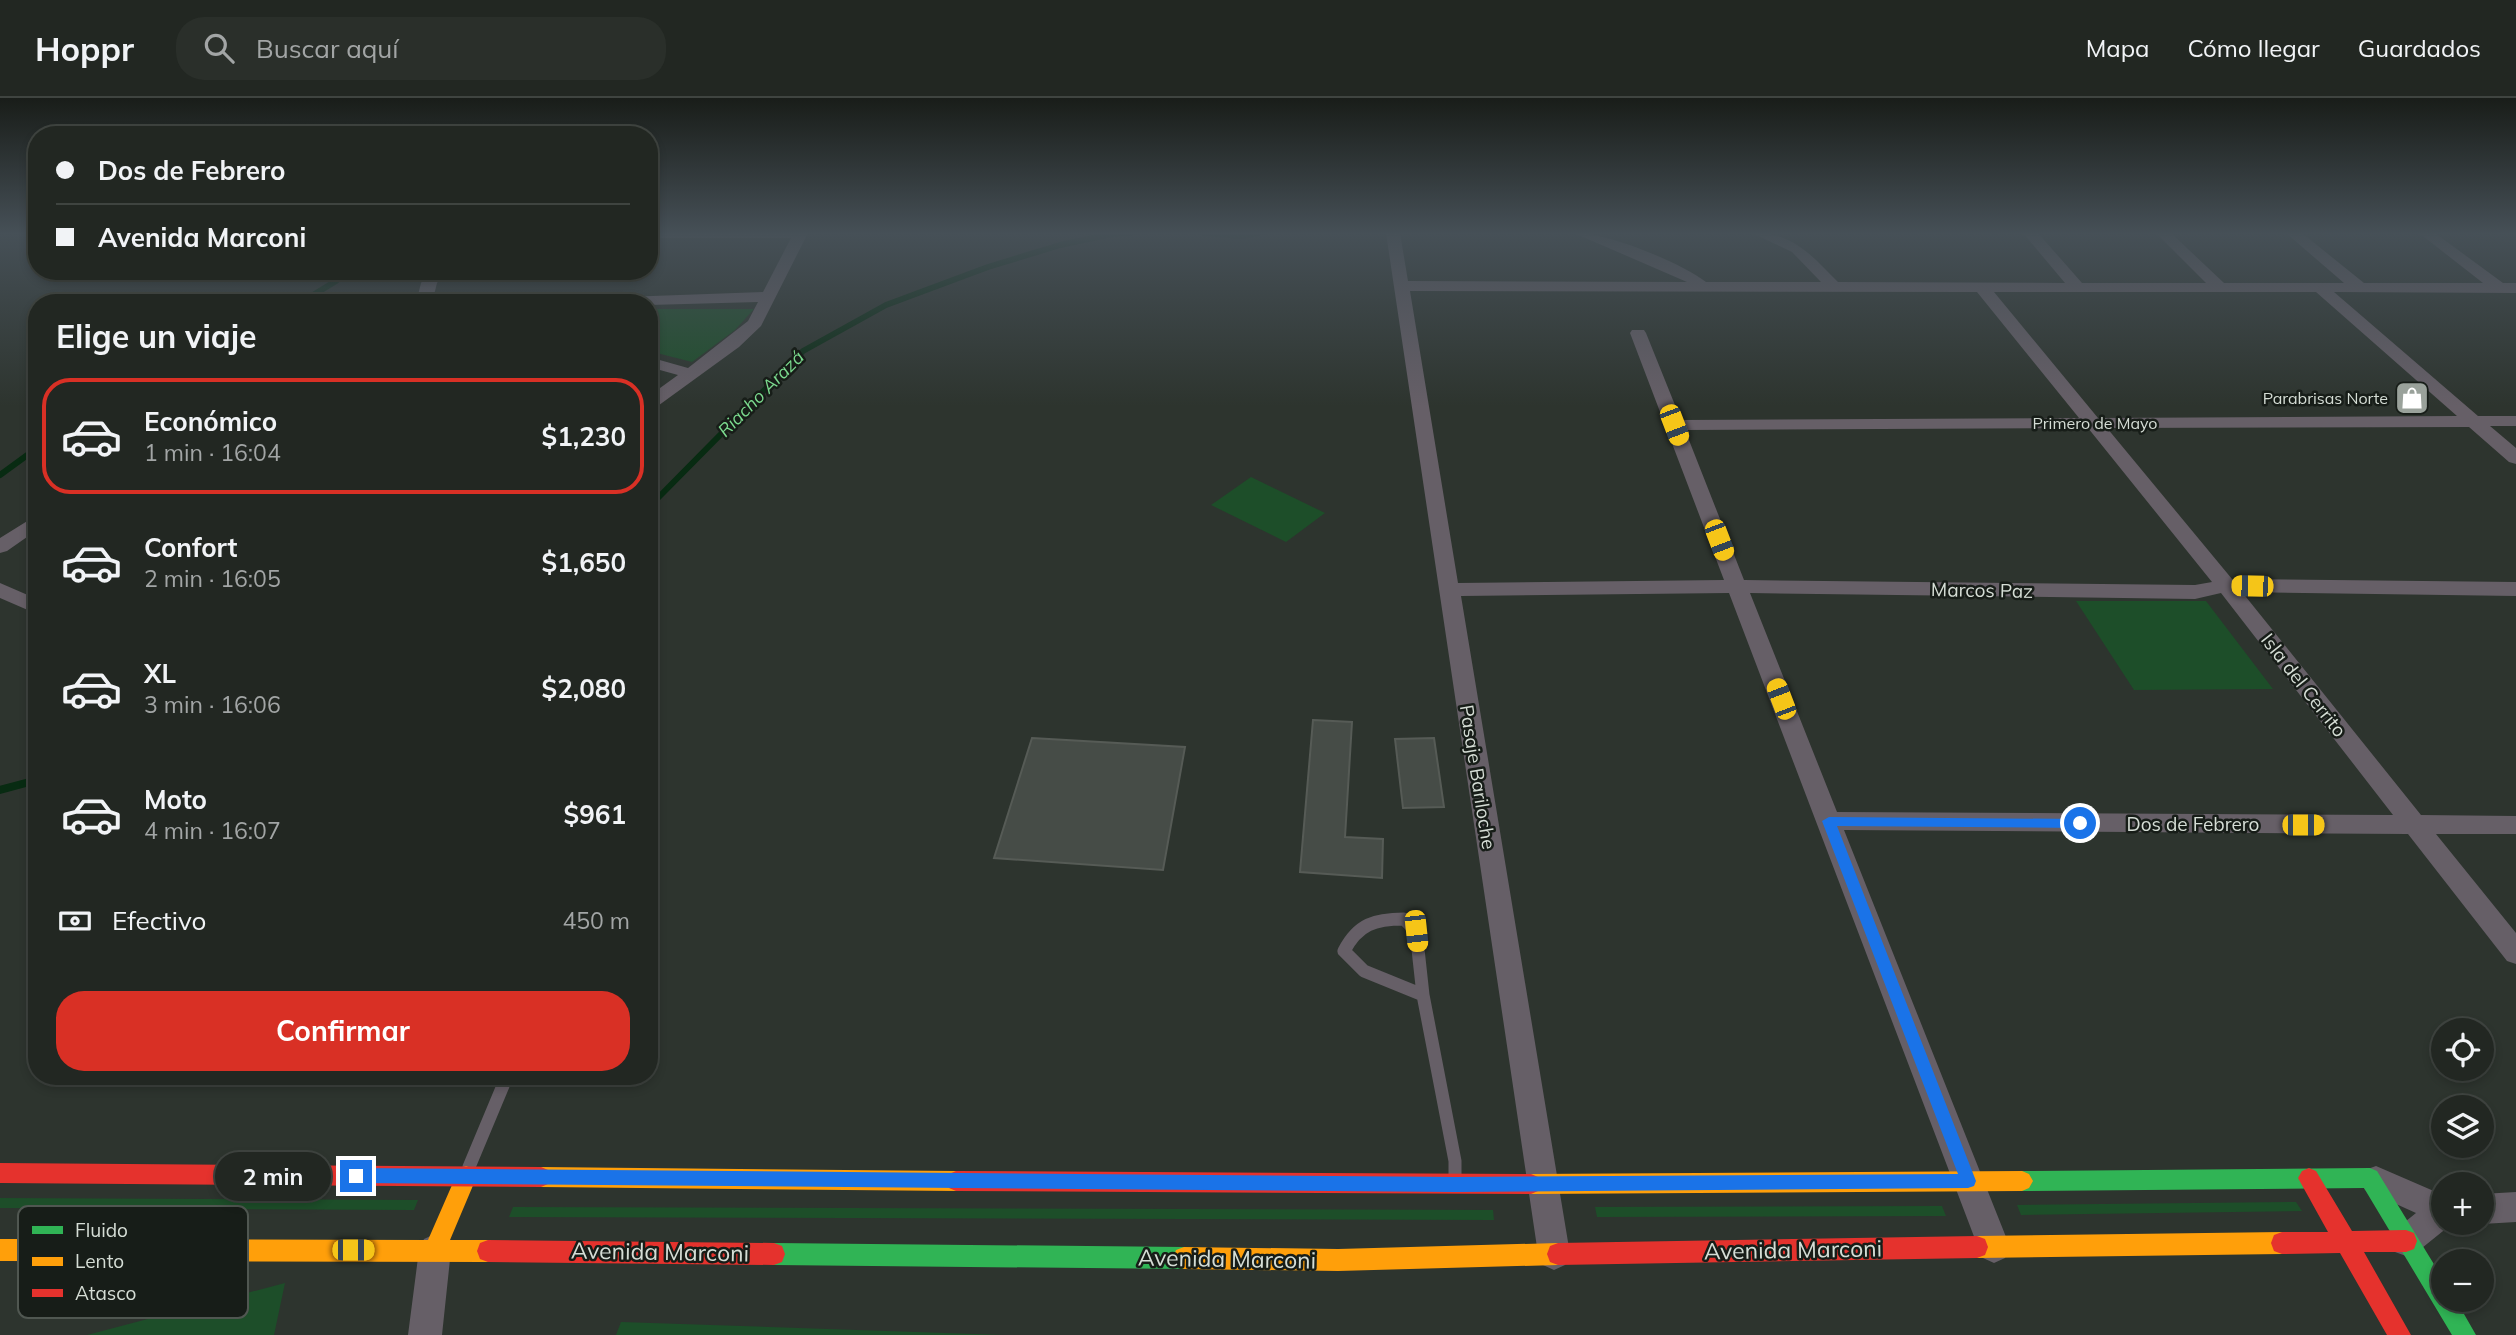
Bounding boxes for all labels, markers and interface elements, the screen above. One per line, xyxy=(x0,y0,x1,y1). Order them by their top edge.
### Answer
search box xyxy=(176,17,666,80)
text: Hoppr xyxy=(35,28,134,69)
icon: search xyxy=(200,29,238,67)
text: Buscar aquí xyxy=(256,32,399,65)
text: Mapa xyxy=(2086,33,2149,63)
text: Cómo llegar xyxy=(2187,33,2320,63)
text: Guardados xyxy=(2358,33,2481,63)
text: Dos de Febrero xyxy=(98,154,285,187)
text: Avenida Marconi xyxy=(98,221,306,254)
text: Elige un viaje xyxy=(56,316,257,356)
water label: Riacho Arazá xyxy=(713,346,809,442)
shop icon: Parabrisas Norte xyxy=(2393,379,2431,417)
place label: Parabrisas Norte xyxy=(2263,388,2388,408)
car xyxy=(1657,402,1692,448)
icon: car xyxy=(60,405,123,468)
text: Económico xyxy=(144,405,277,438)
street label: Primero de Mayo xyxy=(2033,413,2157,433)
text: $1,230 xyxy=(542,420,626,453)
text: 1 min · 16:04 xyxy=(144,438,281,467)
car xyxy=(1702,517,1737,563)
icon: car xyxy=(60,531,123,594)
text: Confort xyxy=(144,531,237,564)
text: $1,650 xyxy=(542,546,626,579)
text: 2 min · 16:05 xyxy=(144,564,281,593)
car xyxy=(2231,575,2274,597)
street label: Marcos Paz xyxy=(1931,577,2033,603)
street label: Isla del Cerrito xyxy=(2256,628,2352,742)
icon: car xyxy=(60,657,123,720)
text: XL xyxy=(144,657,176,690)
text: $2,080 xyxy=(542,672,626,705)
car xyxy=(1764,676,1799,722)
text: 3 min · 16:06 xyxy=(144,690,281,719)
street label: Pasaje Bariloche xyxy=(1455,703,1501,851)
icon: car xyxy=(60,783,123,846)
text: Moto xyxy=(144,783,207,816)
text: $961 xyxy=(564,798,626,831)
route start xyxy=(2064,807,2096,839)
street label: Dos de Febrero xyxy=(2127,812,2259,836)
car xyxy=(2283,815,2325,836)
text: 4 min · 16:07 xyxy=(144,816,281,845)
icon: cash xyxy=(56,902,94,940)
text: Efectivo xyxy=(112,904,206,937)
text: 450 m xyxy=(562,906,630,935)
car xyxy=(1404,909,1429,953)
button: Confirmar xyxy=(56,991,630,1071)
map controls xyxy=(2431,1018,2494,1312)
button: locate xyxy=(2431,1018,2494,1081)
button: layers xyxy=(2431,1095,2494,1158)
callout: 2 min xyxy=(216,1152,332,1200)
route end xyxy=(340,1160,372,1192)
text: 2 min xyxy=(243,1162,303,1191)
button: + xyxy=(2431,1172,2494,1235)
legend xyxy=(18,1206,248,1318)
text: Fluido xyxy=(75,1218,128,1242)
street label: Avenida Marconi xyxy=(1704,1233,1882,1266)
street label: Avenida Marconi xyxy=(571,1235,749,1268)
car xyxy=(333,1240,375,1261)
street label: Avenida Marconi xyxy=(1138,1242,1316,1275)
text: Lento xyxy=(75,1249,124,1273)
button: − xyxy=(2431,1249,2494,1312)
text: Atasco xyxy=(75,1281,136,1305)

